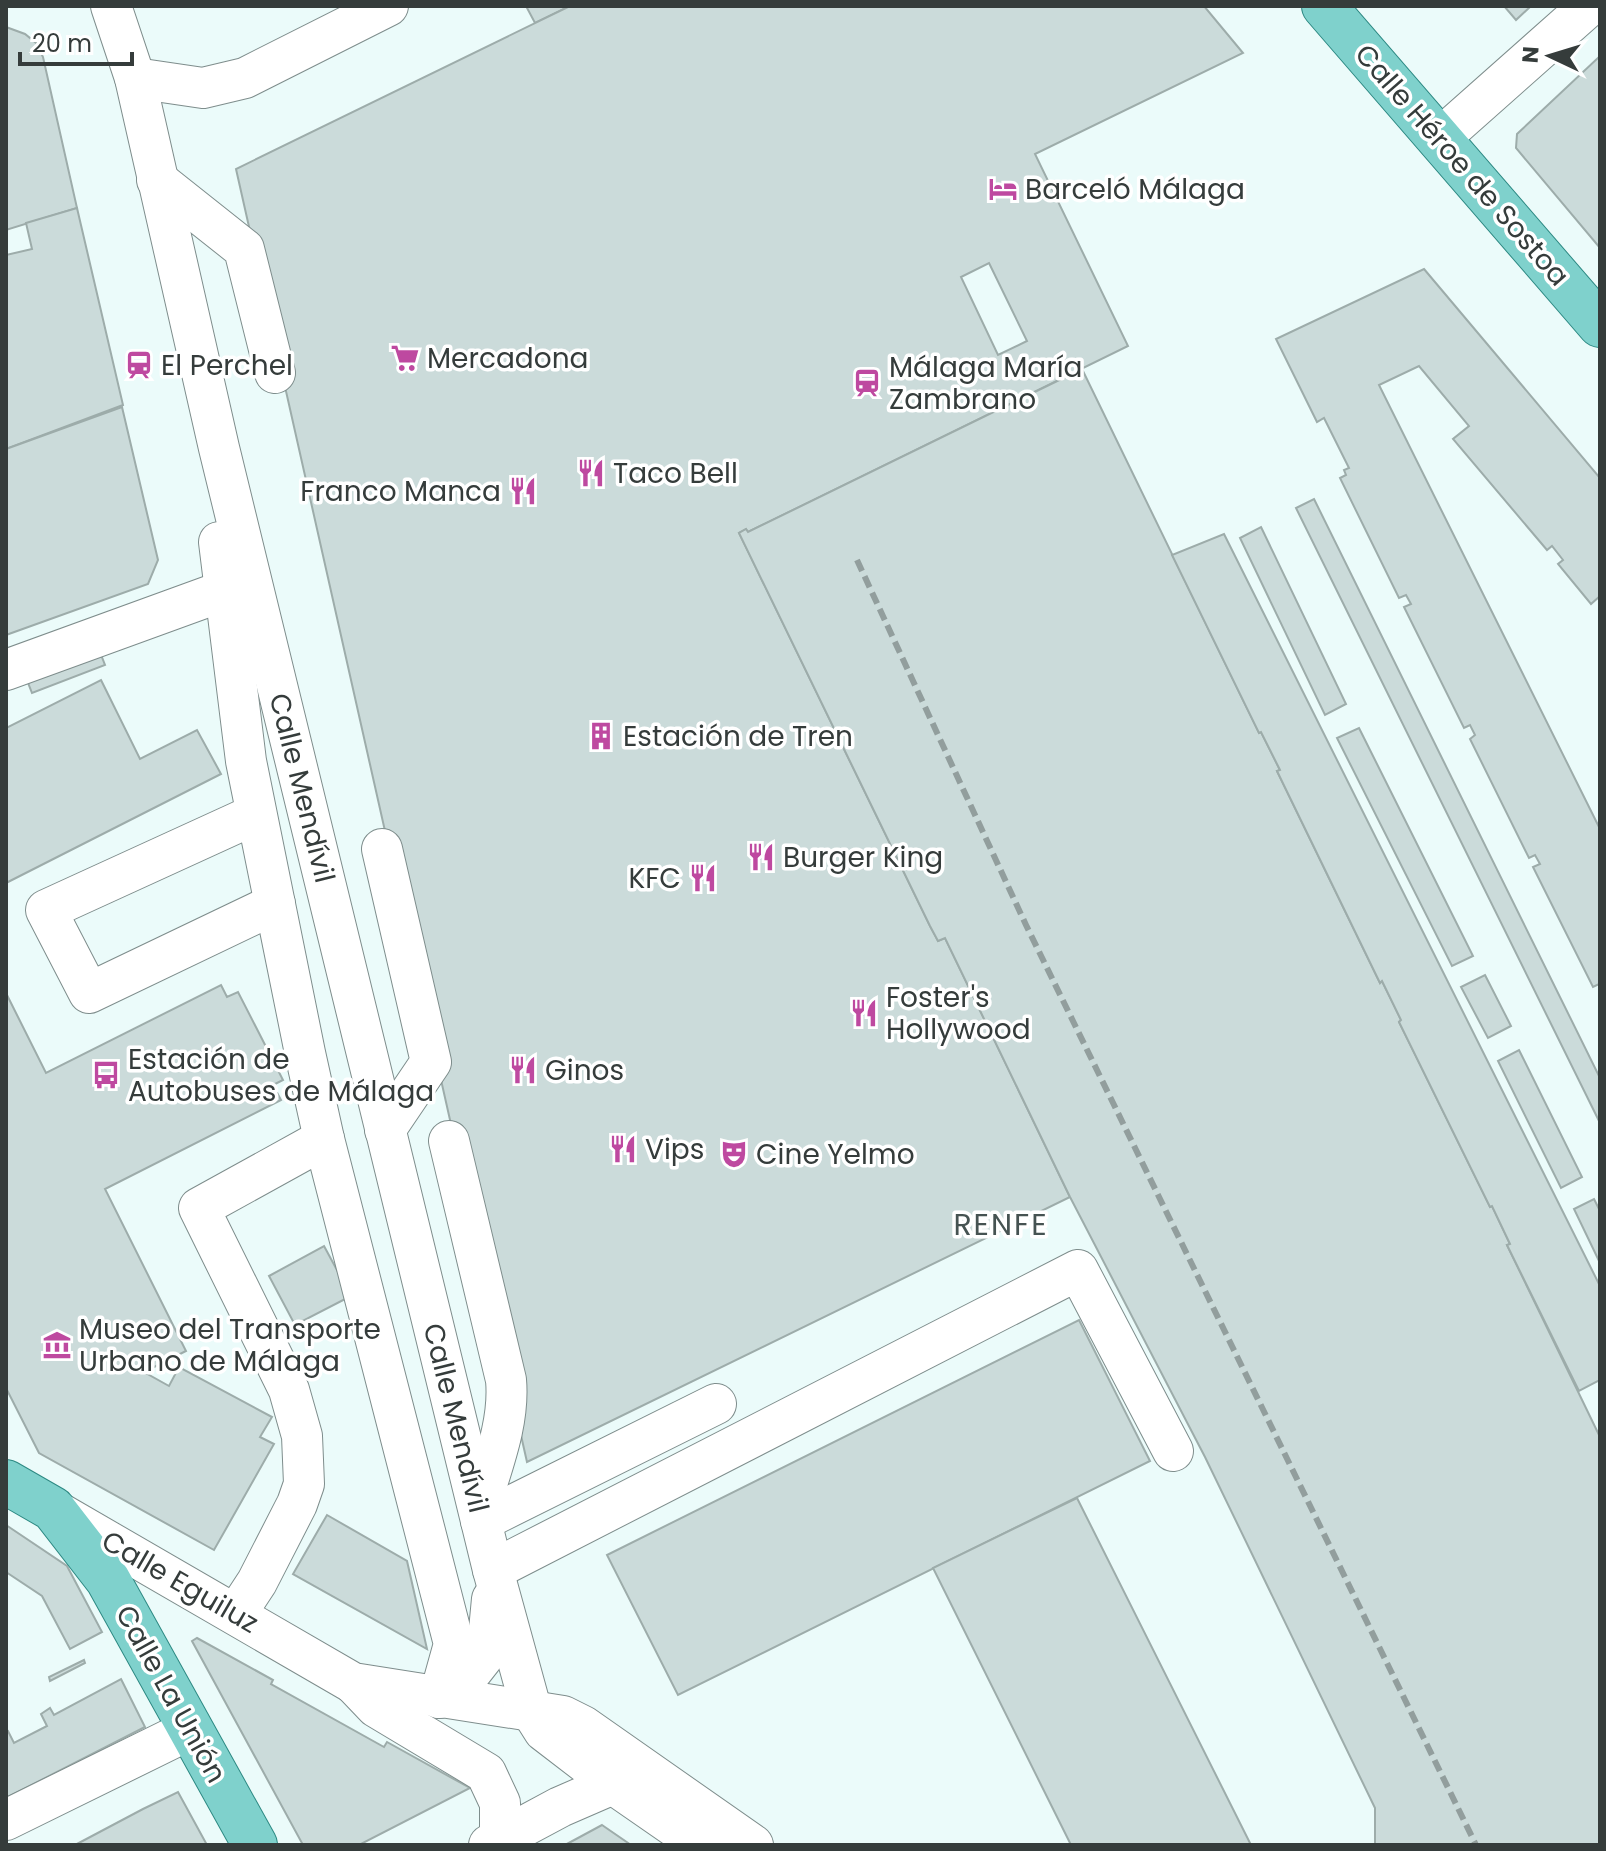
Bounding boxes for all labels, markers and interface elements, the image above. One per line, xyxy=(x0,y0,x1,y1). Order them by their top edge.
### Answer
scale bar xyxy=(20,16,132,66)
north arrow xyxy=(1510,16,1590,96)
text: 20 m xyxy=(32,27,92,60)
street label: Calle Héroe de Sostoa xyxy=(1346,36,1578,294)
text: N xyxy=(1515,45,1547,64)
place label: Barceló Málaga xyxy=(1025,170,1245,209)
hotel icon: Barceló Málaga xyxy=(988,174,1018,204)
place label: Mercadona xyxy=(427,339,589,378)
supermarket icon: Mercadona xyxy=(390,343,420,373)
place label: El Perchel xyxy=(161,346,293,385)
place label: Málaga María Zambrano xyxy=(889,348,1082,419)
station icon: El Perchel xyxy=(124,350,154,380)
station icon: Málaga María Zambrano xyxy=(852,368,882,398)
place label: Taco Bell xyxy=(613,454,738,493)
restaurant icon: Taco Bell xyxy=(576,458,606,488)
place label: Franco Manca xyxy=(300,472,501,511)
restaurant icon: Franco Manca xyxy=(508,476,538,506)
street label: Calle Mendívil xyxy=(260,689,344,887)
place label: Estación de Tren xyxy=(623,717,853,756)
building icon: Estación de Tren xyxy=(586,721,616,751)
place label: Burger King xyxy=(783,838,943,877)
restaurant icon: Burger King xyxy=(746,842,776,872)
place label: KFC xyxy=(628,859,681,898)
restaurant icon: KFC xyxy=(688,863,718,893)
place label: Foster's Hollywood xyxy=(886,978,1031,1049)
restaurant icon: Foster's Hollywood xyxy=(849,998,879,1028)
place label: Estación de Autobuses de Málaga xyxy=(128,1040,434,1111)
place label: Ginos xyxy=(545,1051,624,1090)
restaurant icon: Ginos xyxy=(508,1055,538,1085)
bus stop icon: Estación de Autobuses de Málaga xyxy=(91,1060,121,1090)
place label: Vips xyxy=(645,1130,704,1169)
restaurant icon: Vips xyxy=(608,1134,638,1164)
place label: Cine Yelmo xyxy=(756,1135,915,1174)
theatre icon: Cine Yelmo xyxy=(719,1139,749,1169)
district label: RENFE xyxy=(953,1203,1049,1246)
place label: Museo del Transporte Urbano de Málaga xyxy=(79,1310,381,1381)
street label: Calle Mendívil xyxy=(414,1319,498,1517)
museum icon: Museo del Transporte Urbano de Málaga xyxy=(42,1330,72,1360)
street label: Calle Eguiluz xyxy=(95,1521,265,1643)
street label: Calle La Unión xyxy=(106,1598,236,1790)

